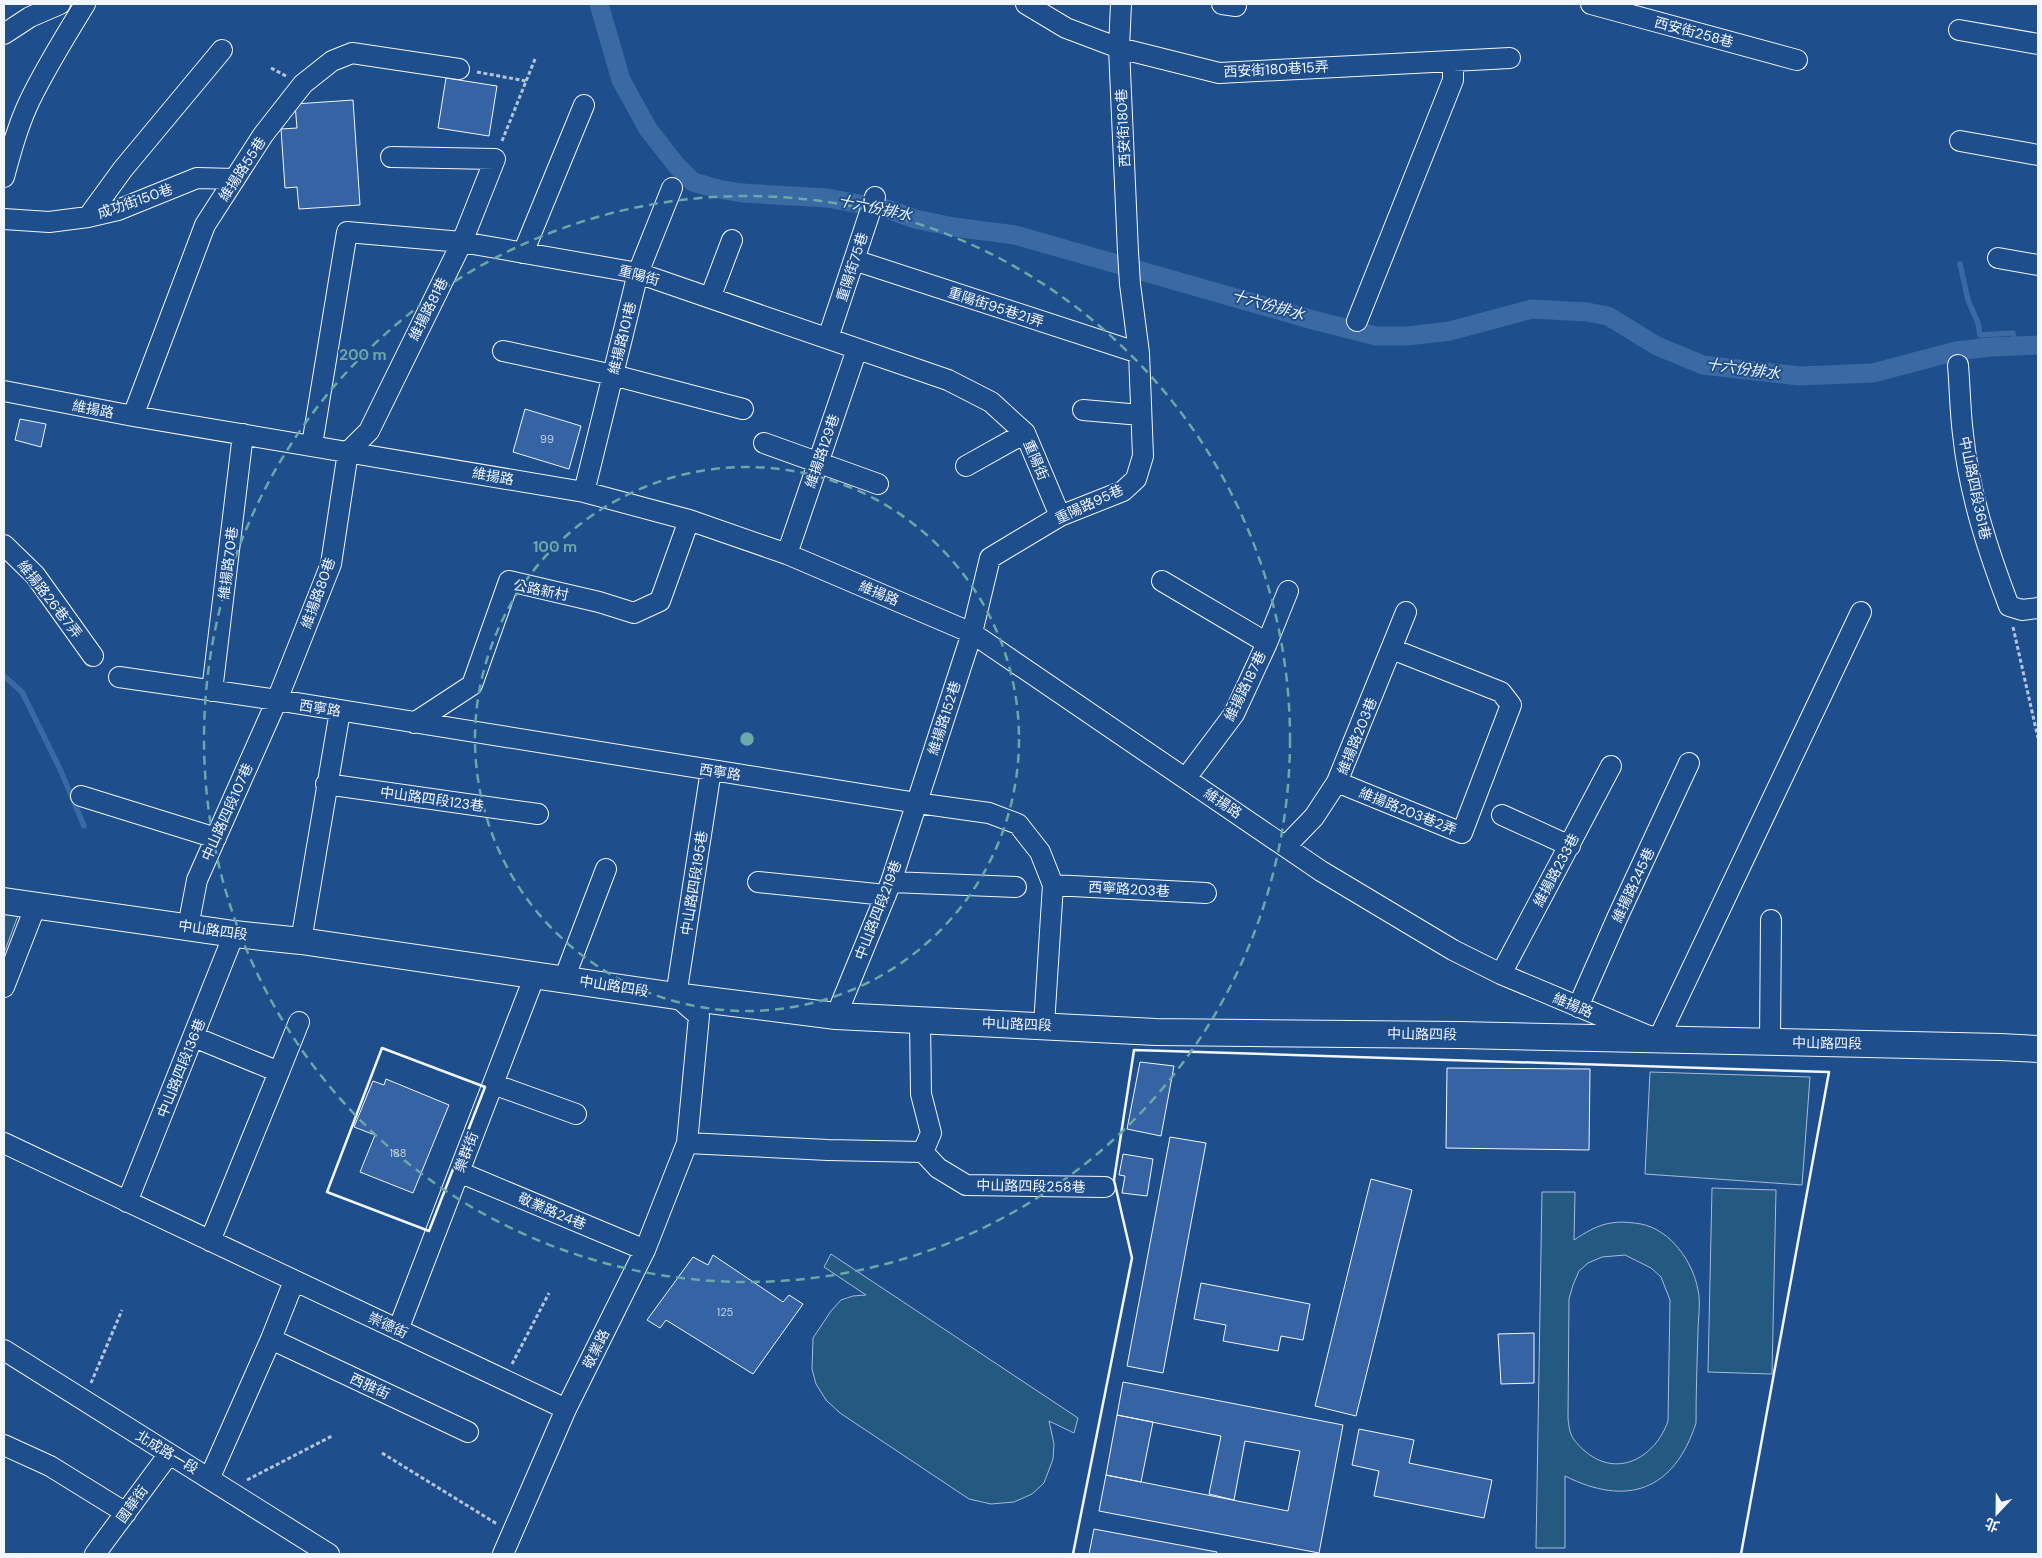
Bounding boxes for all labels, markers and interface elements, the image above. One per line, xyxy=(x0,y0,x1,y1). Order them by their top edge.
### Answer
street label: 西安街258巷 xyxy=(1652,13,1736,51)
street label: 西安街180巷15弄 xyxy=(1223,57,1329,81)
street label: 西安街180巷 xyxy=(1112,88,1134,168)
street label: 維揚路55巷 xyxy=(215,133,269,205)
street label: 成功街150巷 xyxy=(95,180,175,222)
water label: 十六份排水 xyxy=(836,190,915,226)
street label: 重陽街75巷 xyxy=(832,230,872,304)
street label: 重陽街 xyxy=(616,261,662,289)
street label: 維揚路81巷 xyxy=(404,274,452,344)
street label: 重陽街95巷21弄 xyxy=(946,283,1046,331)
water label: 十六份排水 xyxy=(1229,285,1308,325)
street label: 維揚路101巷 xyxy=(604,300,640,376)
text: 200 m xyxy=(339,345,387,365)
water label: 十六份排水 xyxy=(1704,354,1783,384)
street label: 維揚路 xyxy=(71,396,115,422)
street label: 維揚路129巷 xyxy=(801,412,843,490)
house number: 99 xyxy=(540,432,554,446)
street label: 中山路四段361巷 xyxy=(1955,435,1995,541)
street label: 重陽街 xyxy=(1020,437,1052,483)
street label: 維揚路 xyxy=(471,463,515,489)
street label: 重陽路95巷 xyxy=(1052,480,1126,528)
street label: 維揚路70巷 xyxy=(215,526,241,600)
text: 100 m xyxy=(533,537,577,557)
street label: 維揚路80巷 xyxy=(297,555,339,631)
street label: 維揚路26巷7弄 xyxy=(14,556,86,642)
street label: 公路新村 xyxy=(512,576,570,604)
street label: 維揚路 xyxy=(856,577,902,609)
street label: 維揚路187巷 xyxy=(1220,648,1270,724)
street label: 維揚路152巷 xyxy=(924,679,964,757)
street label: 維揚路203巷 xyxy=(1333,695,1381,777)
street label: 西寧路 xyxy=(298,696,342,720)
centre of rings xyxy=(738,730,756,748)
street label: 中山路四段107巷 xyxy=(197,760,257,864)
street label: 西寧路 xyxy=(698,760,742,784)
street label: 中山路四段123巷 xyxy=(379,783,485,815)
street label: 維揚路203巷2弄 xyxy=(1356,783,1460,839)
street label: 維揚路 xyxy=(1201,784,1245,822)
street label: 中山路四段195巷 xyxy=(677,829,711,937)
street label: 維揚路233巷 xyxy=(1529,830,1583,910)
street label: 維揚路245巷 xyxy=(1608,845,1658,925)
street label: 中山路四段219巷 xyxy=(851,858,905,962)
street label: 西寧路203巷 xyxy=(1088,878,1170,900)
street label: 中山路四段 xyxy=(177,916,249,944)
street label: 中山路四段 xyxy=(578,972,650,1000)
street label: 維揚路 xyxy=(1550,989,1596,1021)
street label: 中山路四段 xyxy=(982,1014,1052,1034)
street label: 中山路四段136巷 xyxy=(153,1016,209,1120)
street label: 中山路四段 xyxy=(1387,1024,1457,1044)
street label: 中山路四段 xyxy=(1792,1033,1862,1053)
street label: 樂群街 xyxy=(450,1129,482,1175)
house number: 188 xyxy=(390,1146,406,1160)
street label: 中山路四段258巷 xyxy=(976,1176,1086,1196)
street label: 敬業路24巷 xyxy=(515,1189,589,1233)
house number: 125 xyxy=(717,1305,734,1319)
street label: 崇德街 xyxy=(365,1308,411,1342)
street label: 敬業路 xyxy=(579,1326,613,1372)
street label: 西雅街 xyxy=(347,1369,393,1403)
street label: 北成路一段 xyxy=(132,1426,202,1478)
street label: 國華街 xyxy=(112,1482,152,1526)
north arrow xyxy=(1972,1488,2022,1538)
text: 北 xyxy=(1982,1514,2002,1536)

